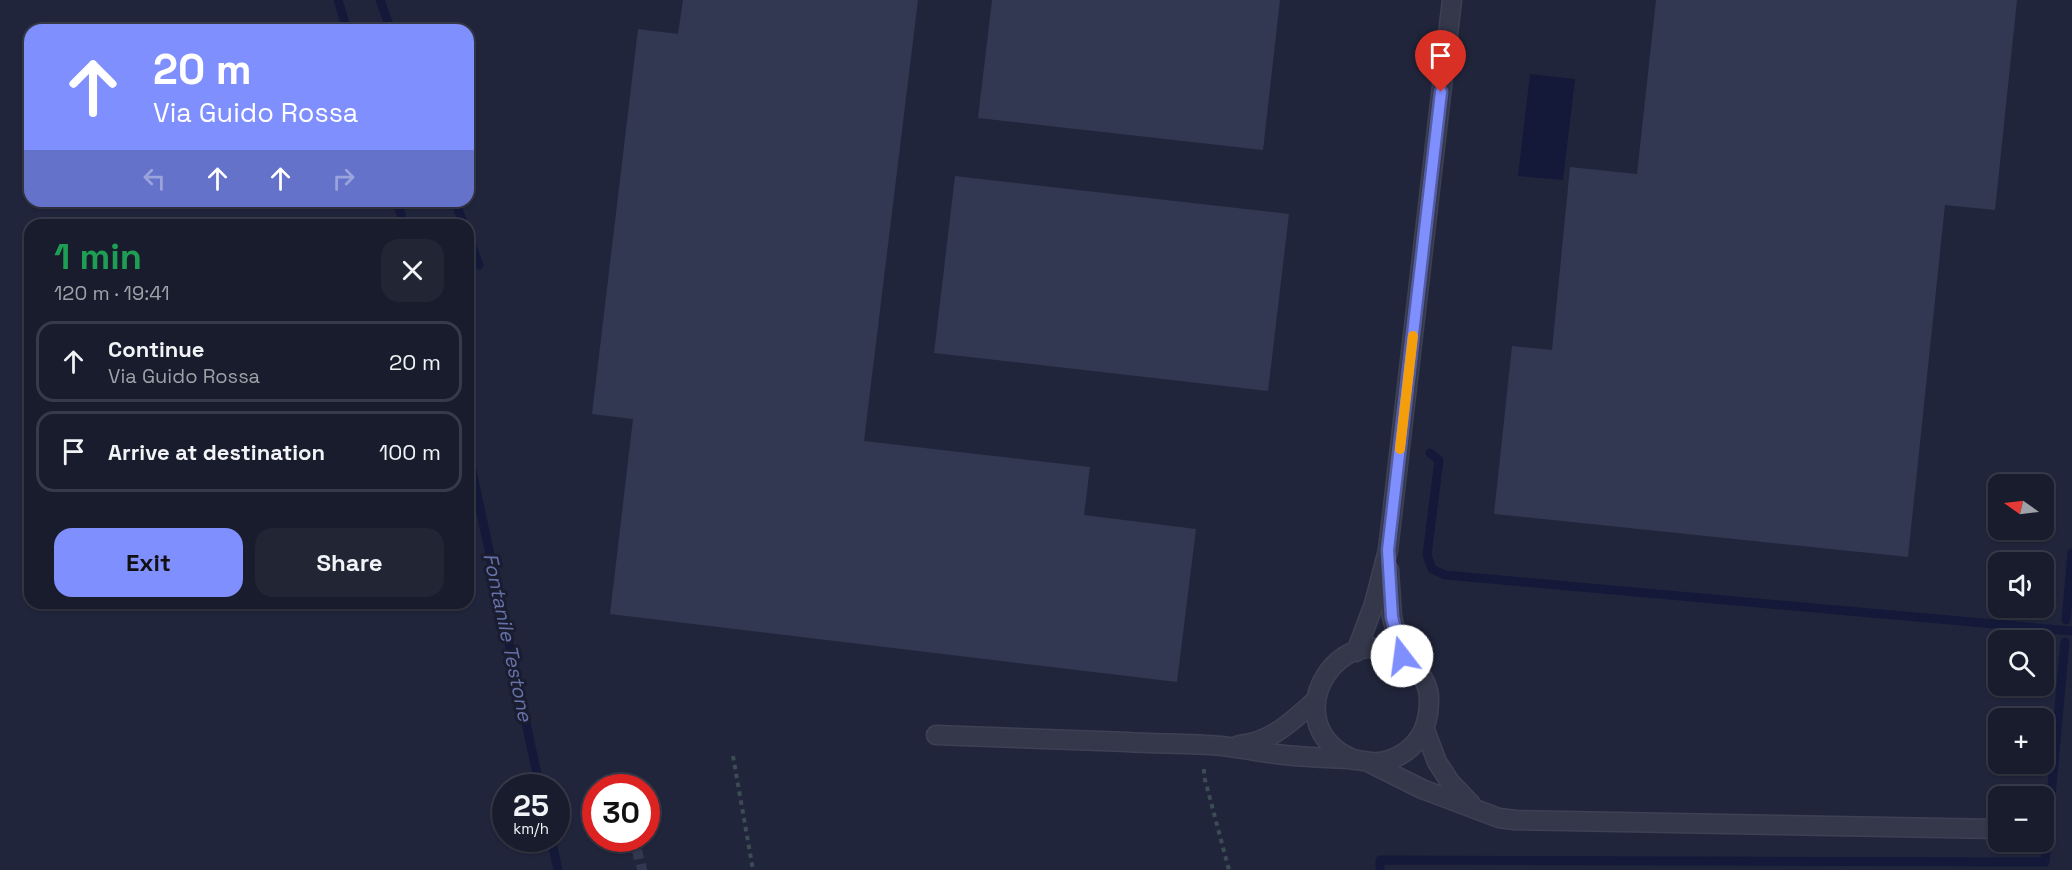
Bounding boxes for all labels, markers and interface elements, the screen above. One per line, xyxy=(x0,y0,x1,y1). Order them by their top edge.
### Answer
pin xyxy=(1415,30,1466,92)
icon: arrive xyxy=(1424,39,1457,72)
text: 20 m xyxy=(153,43,252,96)
icon: ahead xyxy=(54,48,132,126)
text: Via Guido Rossa xyxy=(153,95,358,130)
icon: left xyxy=(138,162,171,195)
icon: ahead xyxy=(201,162,234,195)
icon: ahead xyxy=(264,162,297,195)
icon: right xyxy=(327,162,360,195)
text: 1 min xyxy=(54,234,142,280)
button: close xyxy=(381,239,444,302)
text: 120 m · 19:41 xyxy=(54,280,170,306)
text: Continue xyxy=(108,335,204,363)
icon: ahead xyxy=(57,345,90,378)
text: 20 m xyxy=(389,348,441,376)
text: Via Guido Rossa xyxy=(108,363,260,389)
icon: arrive xyxy=(57,435,90,468)
text: Arrive at destination xyxy=(108,438,325,466)
text: 100 m xyxy=(379,438,441,466)
north arrow xyxy=(1988,474,2054,540)
map controls xyxy=(1988,474,2054,852)
button: Exit xyxy=(54,528,243,597)
button: Share xyxy=(255,528,444,597)
water label: Fontanile Testone xyxy=(477,550,539,725)
button: sound xyxy=(1988,552,2054,618)
position arrow xyxy=(1370,624,1434,688)
button: search xyxy=(1988,630,2054,696)
button: + xyxy=(1988,708,2054,774)
speed limit sign: 30 xyxy=(582,774,660,852)
text: 25 xyxy=(513,786,549,825)
button: − xyxy=(1988,786,2054,852)
text: km/h xyxy=(513,819,549,838)

